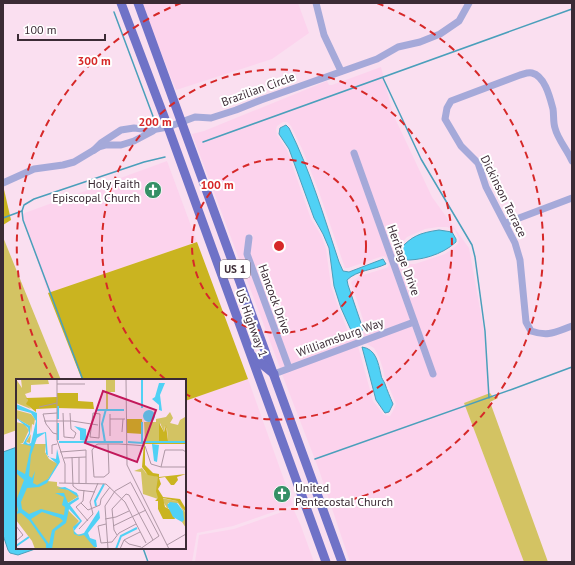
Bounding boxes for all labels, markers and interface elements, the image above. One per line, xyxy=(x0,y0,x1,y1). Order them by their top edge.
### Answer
scale bar xyxy=(18,16,105,42)
text: 100 m xyxy=(24,22,57,37)
text: 300 m xyxy=(77,53,111,68)
street label: Brazilian Circle xyxy=(219,69,297,109)
text: 200 m xyxy=(138,114,172,129)
street label: Dickinson Terrace xyxy=(478,153,530,239)
place label: Holy Faith Episcopal Church xyxy=(52,176,140,205)
text: 100 m xyxy=(200,177,234,192)
church icon: Holy Faith Episcopal Church xyxy=(143,180,163,200)
street label: Heritage Drive xyxy=(384,223,424,297)
centre of rings xyxy=(272,239,286,253)
road number: US 1 xyxy=(220,260,250,278)
street label: Hancock Drive xyxy=(255,262,295,336)
street label: US Highway 1 xyxy=(233,287,271,359)
street label: Williamsburg Way xyxy=(294,314,386,360)
inset map xyxy=(16,379,186,549)
place label: United Pentecostal Church xyxy=(295,480,393,509)
church icon: United Pentecostal Church xyxy=(272,484,292,504)

